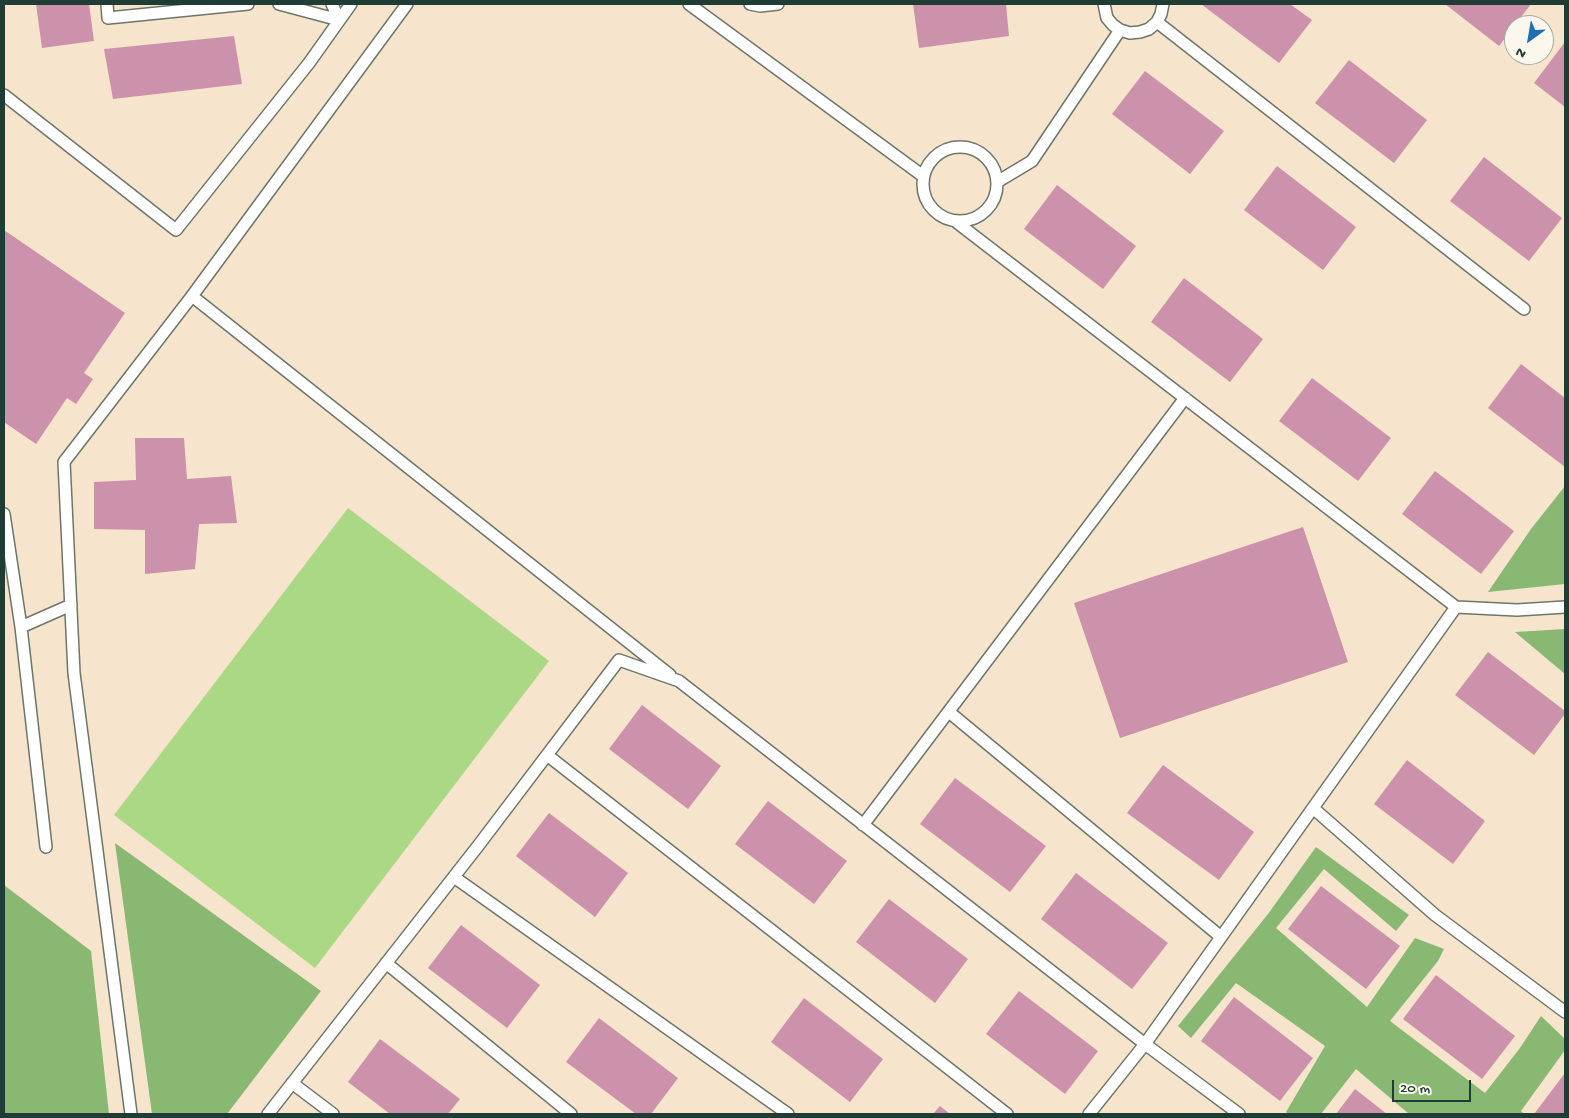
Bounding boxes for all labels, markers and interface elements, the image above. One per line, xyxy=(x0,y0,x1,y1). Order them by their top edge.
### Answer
north arrow xyxy=(1504,15,1554,65)
text: N xyxy=(1513,43,1530,62)
scale bar xyxy=(1394,1070,1473,1102)
text: 20 m xyxy=(1400,1080,1430,1098)

